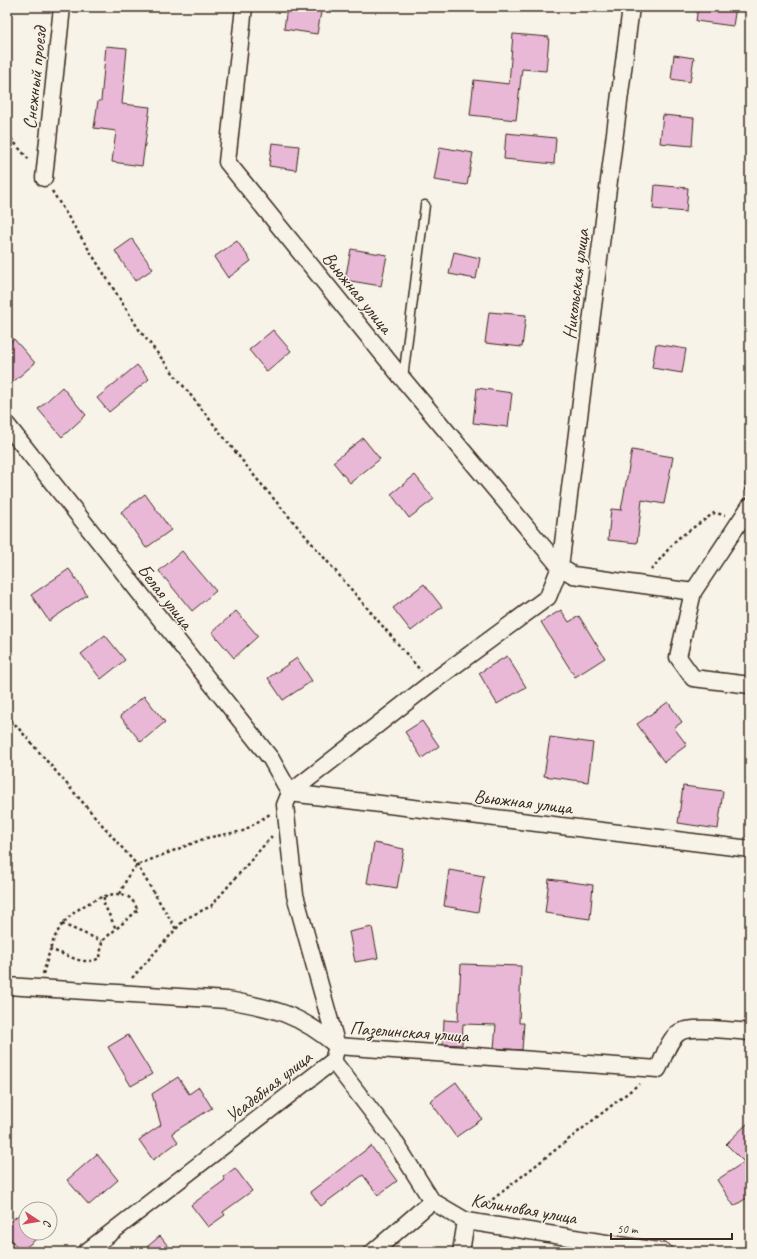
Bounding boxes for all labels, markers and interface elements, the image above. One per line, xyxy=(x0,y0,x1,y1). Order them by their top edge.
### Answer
street label: Снежный проезд xyxy=(18,23,53,130)
street label: Никольская улица xyxy=(557,226,595,341)
street label: Вьюжная улица xyxy=(317,247,399,340)
street label: Белая улица xyxy=(132,559,200,636)
street label: Вьюжная улица xyxy=(472,784,576,820)
street label: Пазелинская улица xyxy=(349,1016,471,1048)
street label: Усадебная улица xyxy=(221,1045,318,1128)
street label: Калиновая улица xyxy=(469,1188,580,1230)
north arrow xyxy=(18,1201,58,1241)
scale bar xyxy=(611,1215,732,1241)
text: С xyxy=(40,1219,55,1229)
text: 50 m xyxy=(617,1221,639,1237)

